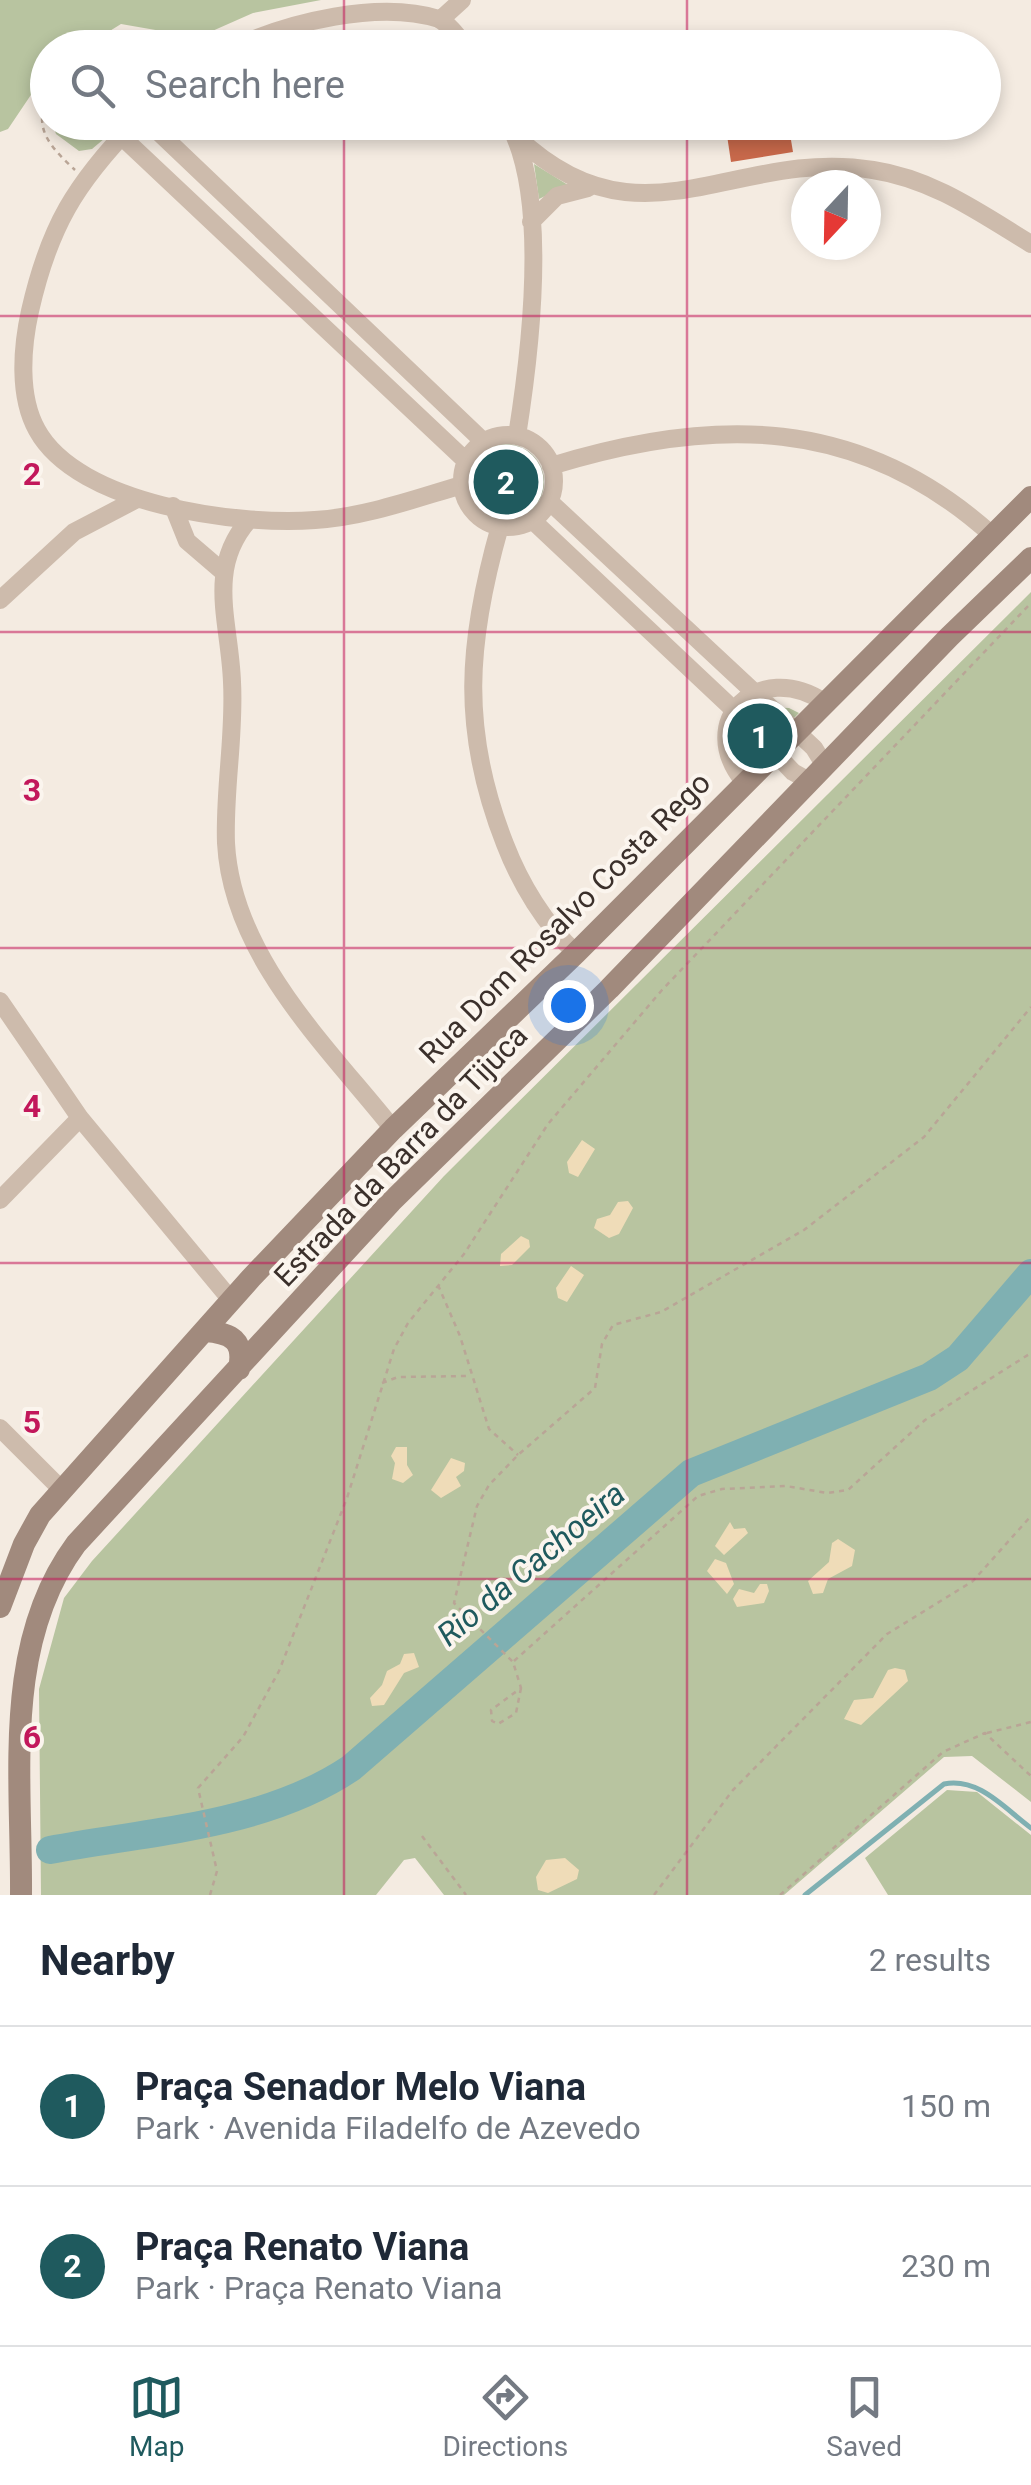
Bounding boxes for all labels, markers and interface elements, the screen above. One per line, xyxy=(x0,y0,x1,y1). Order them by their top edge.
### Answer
search box xyxy=(30,30,1001,140)
icon: search xyxy=(65,58,120,113)
text: Search here xyxy=(145,63,345,107)
north arrow xyxy=(791,170,881,260)
pin: 2 xyxy=(474,444,538,520)
text: 2 xyxy=(23,455,41,493)
pin: 1 xyxy=(728,698,792,774)
street label: Rua Dom Rosalvo Costa Rego xyxy=(412,765,717,1070)
text: 3 xyxy=(23,771,41,809)
your location xyxy=(543,980,594,1031)
street label: Estrada da Barra da Tijuca xyxy=(267,1018,535,1293)
text: 4 xyxy=(23,1087,41,1125)
text: 5 xyxy=(23,1403,41,1441)
water label: Rio da Cachoeira xyxy=(429,1474,633,1654)
text: 6 xyxy=(23,1718,41,1756)
text: Nearby xyxy=(40,1936,175,1985)
text: 2 results xyxy=(869,1941,991,1979)
text: Praça Senador Melo Viana xyxy=(135,2065,586,2109)
text: 1 xyxy=(63,2087,82,2125)
text: 150 m xyxy=(901,2087,991,2125)
text: Park · Avenida Filadelfo de Azevedo xyxy=(135,2109,641,2147)
text: Praça Renato Viana xyxy=(135,2225,469,2269)
text: 2 xyxy=(63,2247,82,2285)
text: 230 m xyxy=(901,2247,991,2285)
text: Park · Praça Renato Viana xyxy=(135,2269,502,2307)
tab: Map xyxy=(129,2370,184,2463)
tab: Directions xyxy=(442,2370,568,2463)
tab: Saved xyxy=(826,2370,902,2463)

